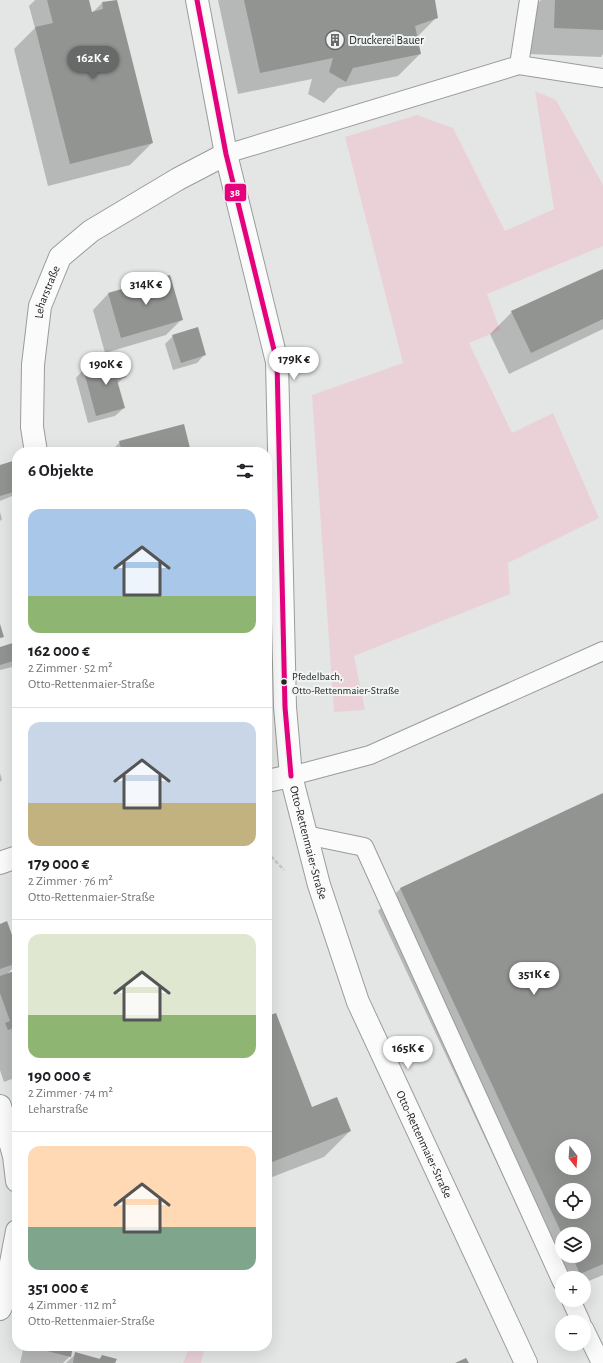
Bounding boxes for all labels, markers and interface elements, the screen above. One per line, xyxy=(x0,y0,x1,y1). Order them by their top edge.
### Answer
building icon: Druckerei Bauer xyxy=(324,29,346,51)
place label: Druckerei Bauer xyxy=(349,34,424,46)
pin: 162K € xyxy=(60,46,126,80)
text: 162K € xyxy=(77,52,109,65)
line badge: 38 xyxy=(224,183,247,202)
text: 38 xyxy=(230,187,240,198)
street label: Leharstraße xyxy=(33,264,62,319)
pin: 314K € xyxy=(113,272,179,306)
text: 314K € xyxy=(130,278,162,291)
pin: 179K € xyxy=(261,347,327,381)
pin: 190K € xyxy=(73,352,139,386)
text: 179K € xyxy=(278,353,310,366)
text: 190K € xyxy=(89,358,123,371)
icon: filters xyxy=(234,460,256,482)
text: 6 Objekte xyxy=(28,462,93,479)
icon: home xyxy=(106,535,178,607)
text: 162 000 € xyxy=(28,642,90,659)
text: 2 Zimmer · 52 m² xyxy=(28,662,113,675)
place label: Pfedelbach, Otto-Rettenmaier-Straße xyxy=(292,671,399,696)
marker: Pfedelbach, Otto-Rettenmaier-Straße xyxy=(279,677,289,687)
text: Otto-Rettenmaier-Straße xyxy=(28,678,155,691)
icon: home xyxy=(106,748,178,820)
street label: Otto-Rettenmaier-Straße xyxy=(288,784,329,901)
text: 179 000 € xyxy=(28,855,89,872)
text: 2 Zimmer · 76 m² xyxy=(28,875,113,888)
text: Otto-Rettenmaier-Straße xyxy=(28,891,155,904)
icon: home xyxy=(106,960,178,1032)
pin: 351K € xyxy=(501,962,567,996)
text: 351K € xyxy=(518,968,550,981)
pin: 165K € xyxy=(375,1036,441,1070)
text: 165K € xyxy=(392,1042,424,1055)
text: 190 000 € xyxy=(28,1067,91,1084)
text: 2 Zimmer · 74 m² xyxy=(28,1087,113,1100)
street label: Otto-Rettenmaier-Straße xyxy=(394,1089,454,1200)
text: Leharstraße xyxy=(28,1103,88,1116)
north arrow xyxy=(555,1139,591,1175)
map controls xyxy=(555,1139,591,1351)
icon: home xyxy=(106,1172,178,1244)
button: locate xyxy=(555,1183,591,1219)
button: layers xyxy=(555,1227,591,1263)
button: + xyxy=(555,1271,591,1307)
text: 351 000 € xyxy=(28,1279,88,1296)
text: 4 Zimmer · 112 m² xyxy=(28,1299,116,1312)
text: Otto-Rettenmaier-Straße xyxy=(28,1315,155,1328)
button: − xyxy=(555,1315,591,1351)

